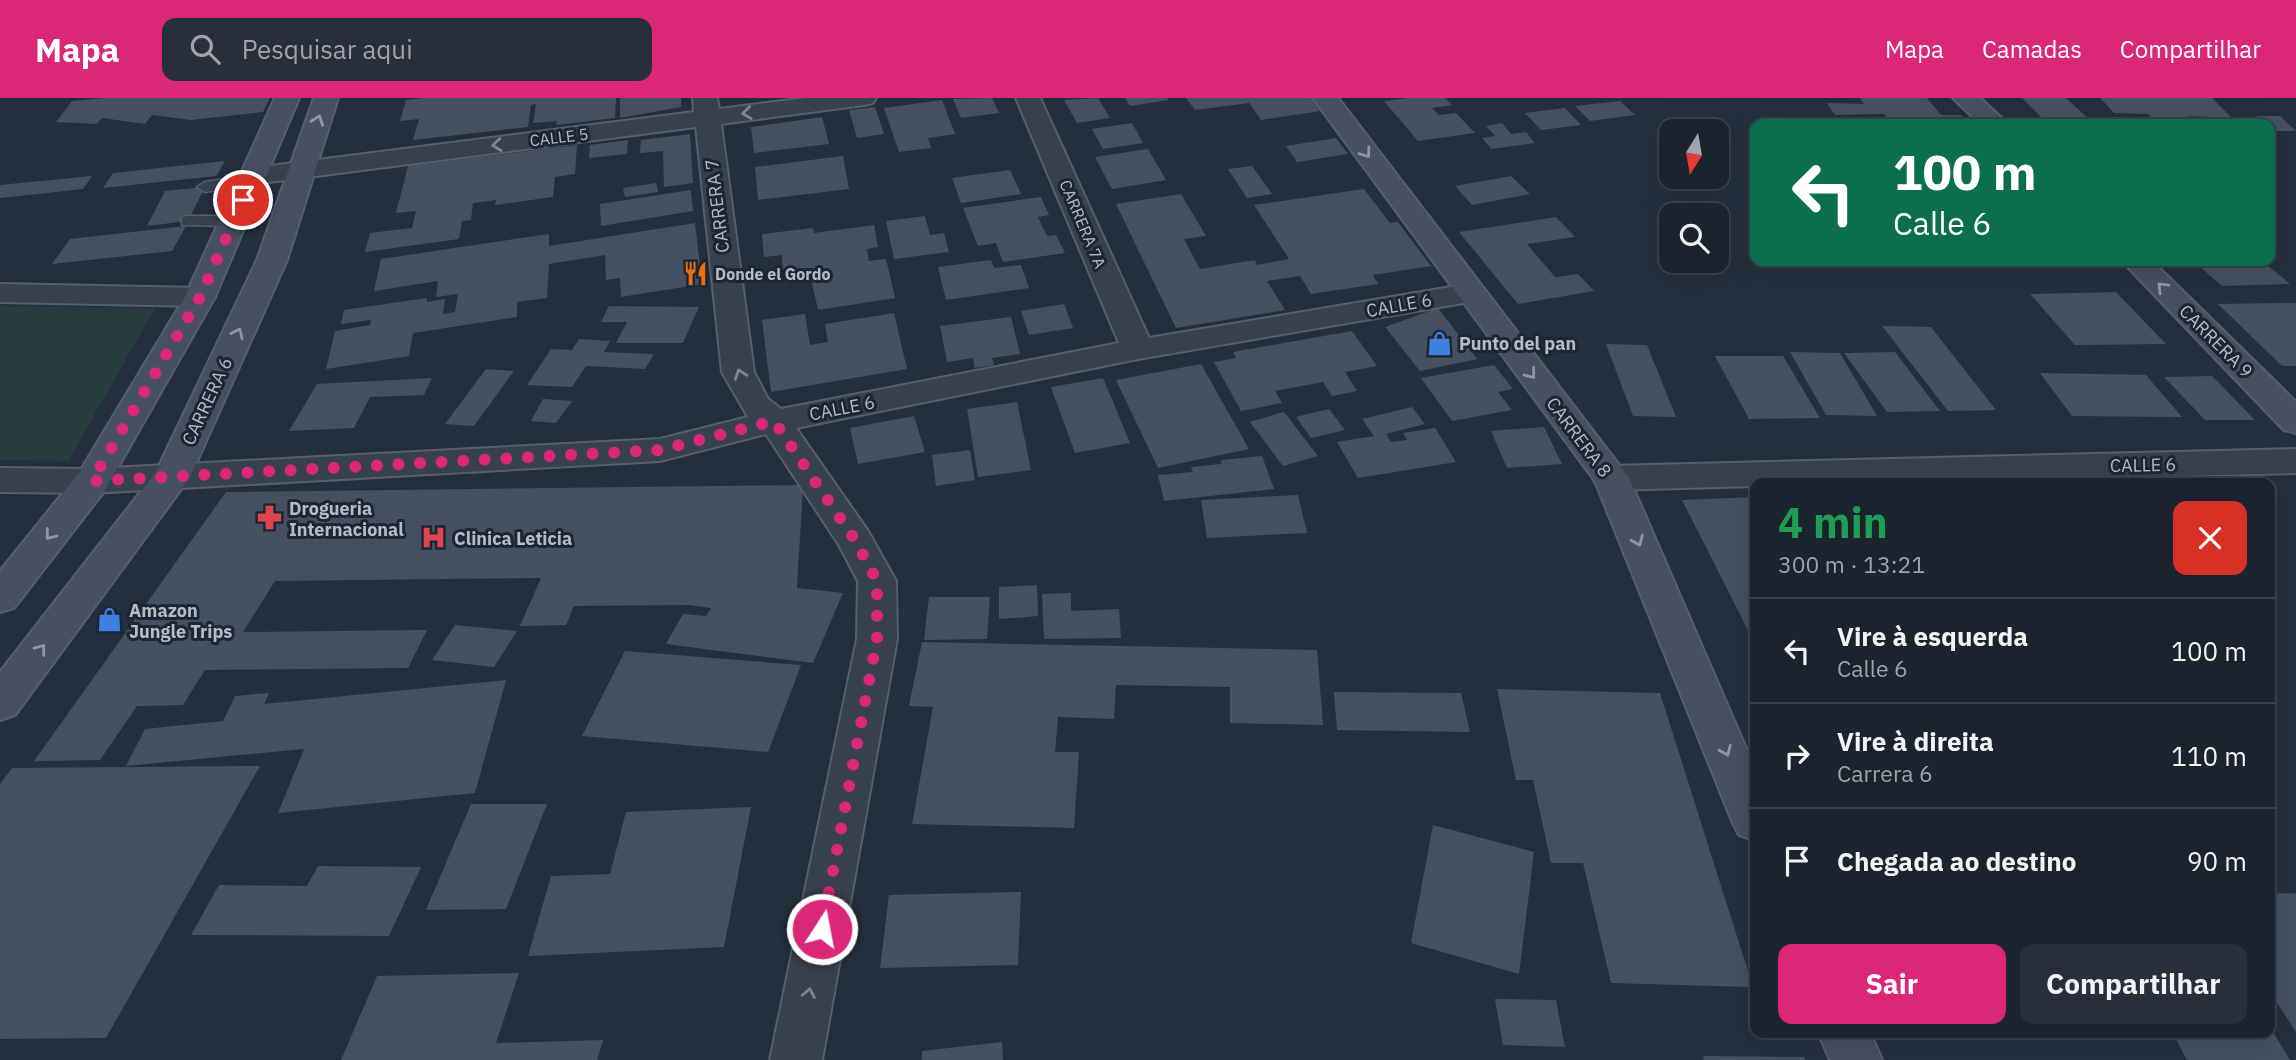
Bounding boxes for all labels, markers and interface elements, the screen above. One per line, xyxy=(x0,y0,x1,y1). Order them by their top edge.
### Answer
search box xyxy=(162,18,652,81)
text: Mapa xyxy=(35,28,120,71)
icon: search xyxy=(186,30,224,68)
text: Pesquisar aqui xyxy=(242,32,413,66)
text: Mapa xyxy=(1885,33,1944,65)
text: Camadas xyxy=(1982,33,2082,65)
text: Compartilhar xyxy=(2120,33,2261,65)
one-way arrow xyxy=(741,106,753,121)
one-way arrow xyxy=(310,115,324,127)
north arrow xyxy=(1659,119,1729,189)
map controls xyxy=(1659,119,1729,273)
street label: CALLE 5 xyxy=(529,123,589,151)
one-way arrow xyxy=(491,138,503,153)
text: 100 m xyxy=(1893,140,2037,203)
one-way arrow xyxy=(1357,145,1370,158)
icon: left xyxy=(1778,147,1869,238)
street label: CARRERA 7 xyxy=(700,158,734,254)
pin xyxy=(213,170,273,230)
street label: CARRERA 7A xyxy=(1055,177,1111,271)
icon: arrive xyxy=(224,181,262,219)
text: Calle 6 xyxy=(1893,202,1992,244)
button: search xyxy=(1659,203,1729,273)
restaurant icon: Donde el Gordo xyxy=(681,260,709,288)
place label: Donde el Gordo xyxy=(715,264,831,284)
one-way arrow xyxy=(2157,282,2170,295)
street label: CALLE 6 xyxy=(1364,288,1434,322)
street label: CARRERA 9 xyxy=(2175,300,2257,382)
one-way arrow xyxy=(230,328,244,340)
shop icon: Punto del pan xyxy=(1425,329,1453,357)
place label: Punto del pan xyxy=(1459,332,1576,355)
street label: CARRERA 6 xyxy=(177,353,237,449)
one-way arrow xyxy=(1523,367,1536,379)
one-way arrow xyxy=(734,368,748,380)
street label: CALLE 6 xyxy=(807,390,877,426)
street label: CARRERA 8 xyxy=(1541,392,1617,482)
street label: CALLE 6 xyxy=(2110,453,2176,477)
text: 4 min xyxy=(1778,495,1888,550)
place label: Drogueria Internacional xyxy=(289,497,404,541)
button: close xyxy=(2173,501,2247,575)
pharmacy icon: Drogueria Internacional xyxy=(255,504,283,532)
hospital icon: Clinica Leticia xyxy=(420,524,448,552)
one-way arrow xyxy=(45,527,58,539)
place label: Clinica Leticia xyxy=(454,527,572,550)
one-way arrow xyxy=(1629,534,1643,546)
text: 300 m · 13:21 xyxy=(1778,549,1925,579)
place label: Amazon Jungle Trips xyxy=(129,599,232,643)
shop icon: Amazon Jungle Trips xyxy=(95,606,123,634)
text: Vire à esquerda xyxy=(1837,619,2028,653)
icon: left xyxy=(1778,632,1816,670)
text: 100 m xyxy=(2171,634,2247,668)
one-way arrow xyxy=(33,644,46,657)
text: Calle 6 xyxy=(1837,653,1908,683)
text: Vire à direita xyxy=(1837,724,1994,758)
icon: right xyxy=(1778,737,1816,775)
text: 110 m xyxy=(2171,739,2247,773)
one-way arrow xyxy=(1718,744,1732,756)
text: Carrera 6 xyxy=(1837,758,1933,788)
icon: arrive xyxy=(1778,842,1816,880)
text: Chegada ao destino xyxy=(1837,844,2076,878)
text: 90 m xyxy=(2187,844,2247,878)
position arrow xyxy=(785,892,859,966)
button: Sair xyxy=(1778,944,2006,1024)
button: Compartilhar xyxy=(2020,944,2247,1024)
one-way arrow xyxy=(801,987,816,999)

